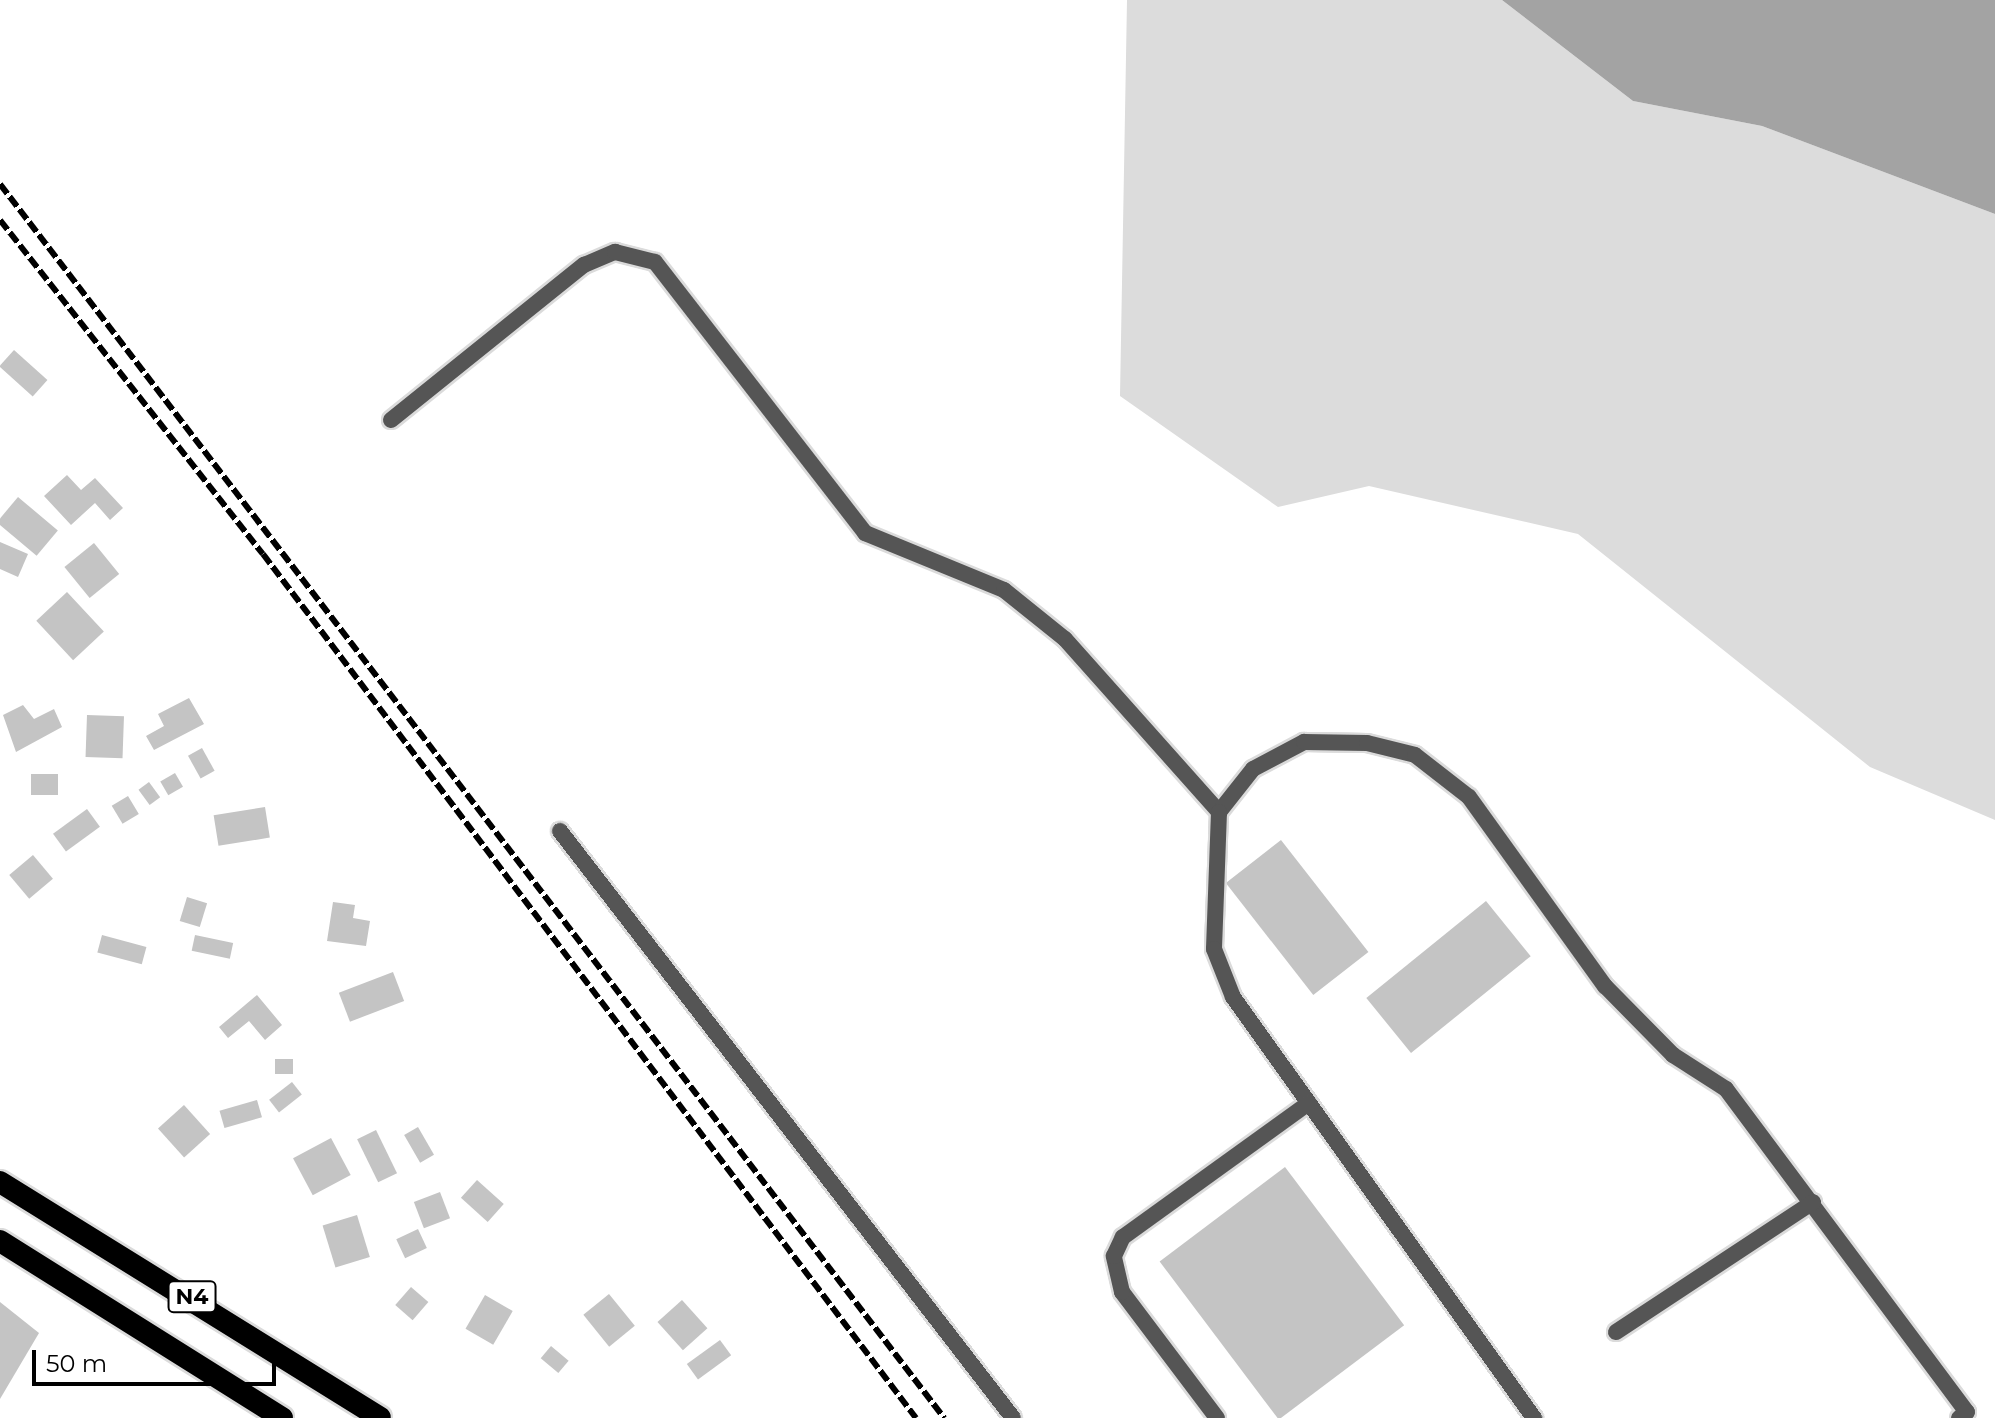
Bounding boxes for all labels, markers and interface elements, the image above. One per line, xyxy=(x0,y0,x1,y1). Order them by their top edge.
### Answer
road number: N4 xyxy=(166,1279,218,1315)
scale bar xyxy=(36,1334,280,1384)
text: 50 m xyxy=(46,1349,107,1378)

